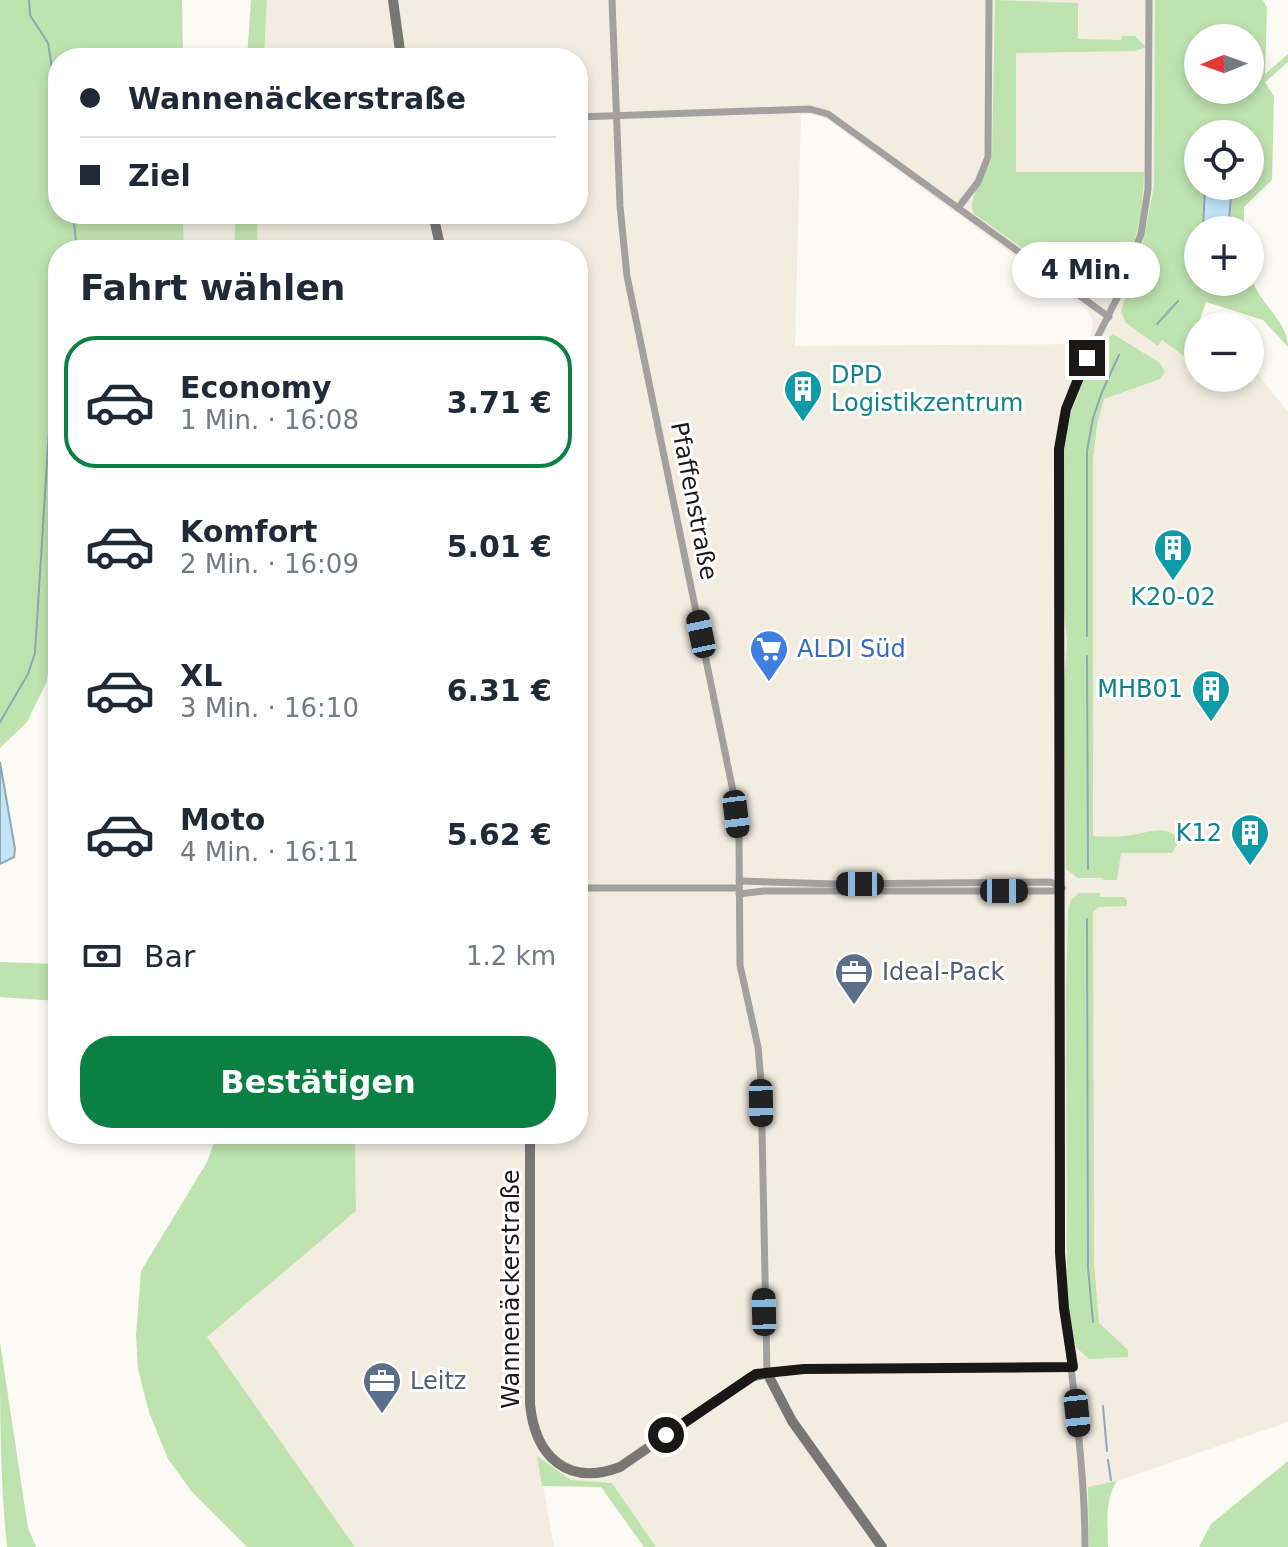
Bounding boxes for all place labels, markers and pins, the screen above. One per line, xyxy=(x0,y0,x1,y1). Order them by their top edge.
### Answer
place label: DPD Logistikzentrum xyxy=(831,361,1023,417)
building icon: DPD Logistikzentrum xyxy=(782,368,824,423)
building icon: K20-02 xyxy=(1152,527,1194,582)
place label: K20-02 xyxy=(1130,583,1216,611)
supermarket icon: ALDI Süd xyxy=(748,628,790,683)
place label: ALDI Süd xyxy=(797,635,906,663)
building icon: MHB01 xyxy=(1190,668,1232,723)
place label: MHB01 xyxy=(1097,675,1183,703)
building icon: K12 xyxy=(1229,812,1271,867)
place label: K12 xyxy=(1176,819,1222,847)
office icon: Ideal-Pack xyxy=(833,951,875,1006)
place label: Ideal-Pack xyxy=(882,958,1004,986)
office icon: Leitz xyxy=(361,1360,403,1415)
place label: Leitz xyxy=(410,1367,466,1395)

